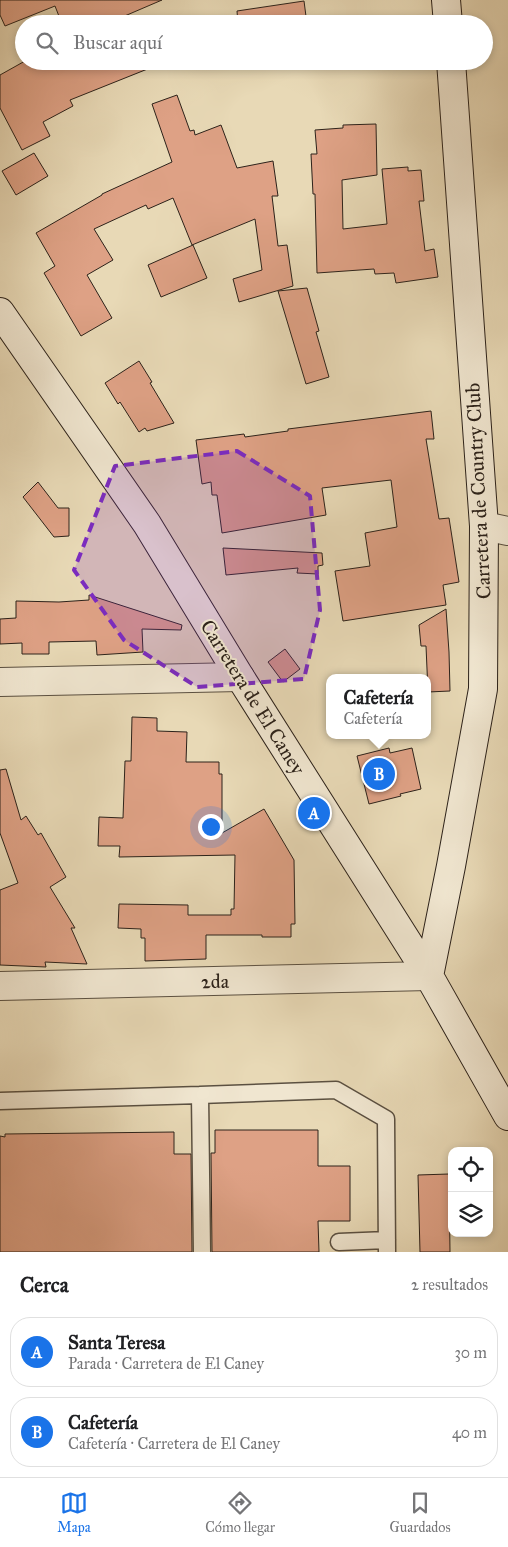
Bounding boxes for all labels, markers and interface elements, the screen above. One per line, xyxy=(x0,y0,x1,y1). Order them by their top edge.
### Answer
search box xyxy=(15,15,493,70)
icon: search xyxy=(33,29,61,57)
text: Buscar aquí xyxy=(73,31,162,54)
street label: Carretera de Country Club xyxy=(460,382,496,600)
street label: Carretera de El Caney xyxy=(196,615,311,779)
popup xyxy=(326,674,431,739)
text: Cafetería xyxy=(343,686,414,709)
text: Cafetería xyxy=(343,709,402,728)
pin: B xyxy=(363,755,395,793)
pin: A xyxy=(298,794,330,832)
your location xyxy=(198,814,224,840)
street label: 2da xyxy=(201,969,230,993)
map controls xyxy=(448,1147,493,1237)
button: locate xyxy=(448,1147,493,1192)
button: layers xyxy=(448,1192,493,1237)
text: Cerca xyxy=(20,1272,69,1298)
text: 2 resultados xyxy=(411,1275,488,1294)
text: Santa Teresa xyxy=(68,1331,165,1354)
text: A xyxy=(32,1343,42,1362)
text: 30 m xyxy=(454,1343,487,1362)
text: Parada · Carretera de El Caney xyxy=(68,1354,264,1373)
text: Cafetería xyxy=(68,1411,138,1434)
text: B xyxy=(32,1423,42,1442)
text: 40 m xyxy=(452,1423,487,1442)
text: Cafetería · Carretera de El Caney xyxy=(68,1434,280,1453)
tab: Mapa xyxy=(57,1489,91,1536)
tab: Cómo llegar xyxy=(205,1489,275,1536)
tab: Guardados xyxy=(390,1489,451,1536)

